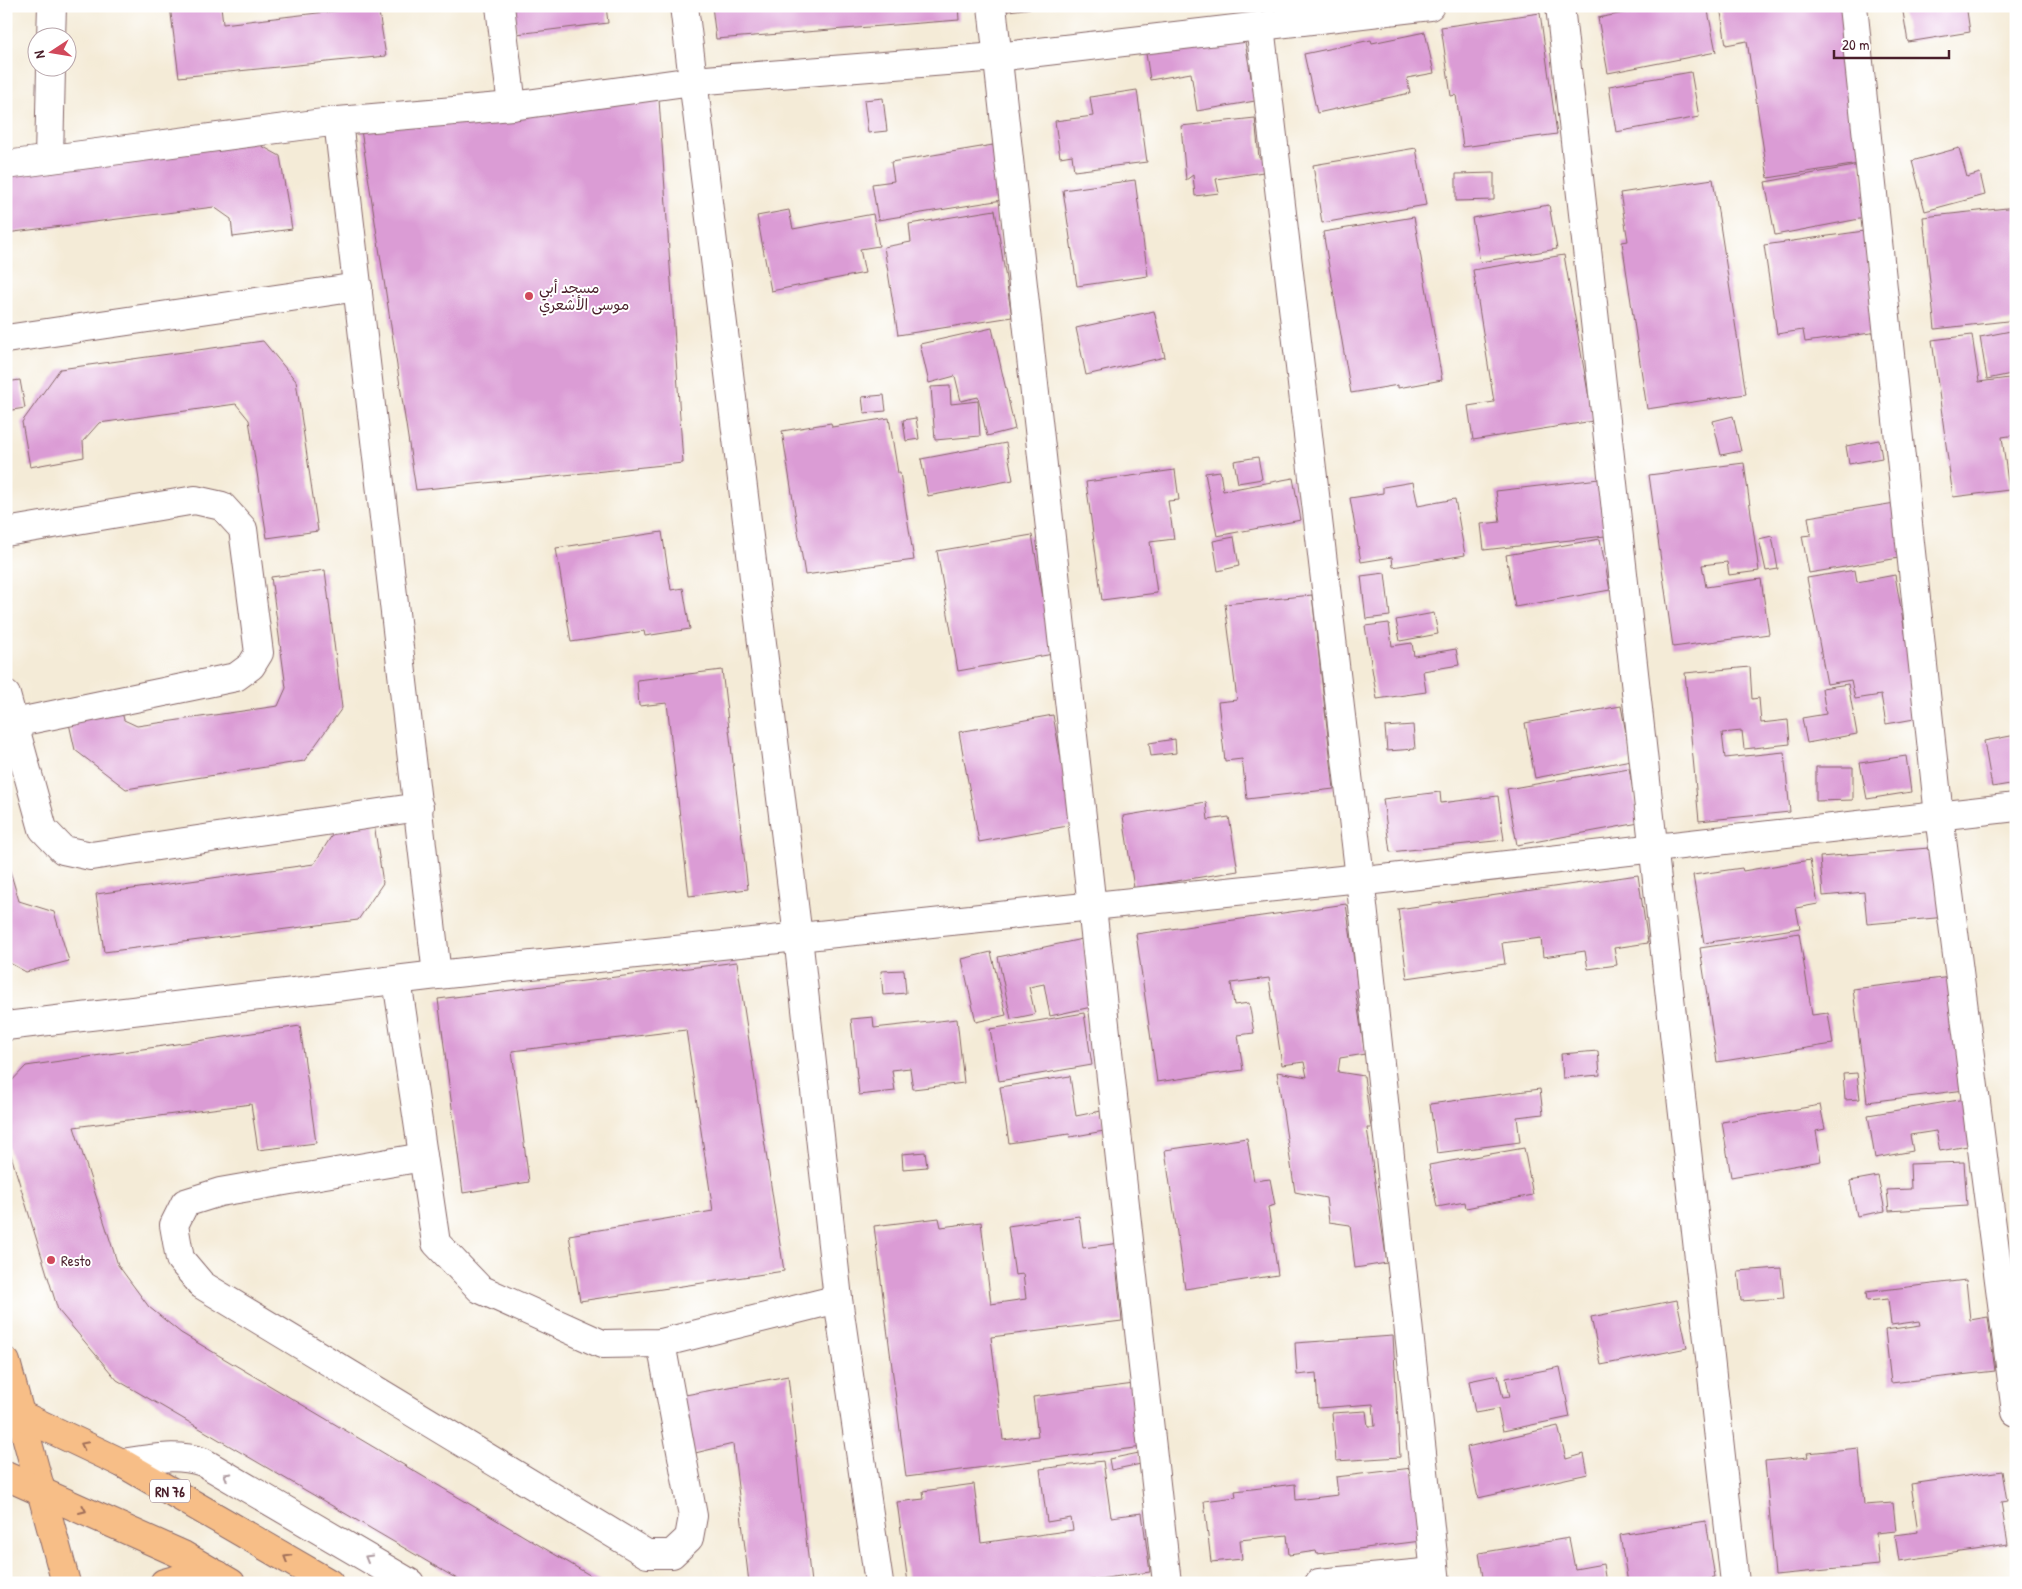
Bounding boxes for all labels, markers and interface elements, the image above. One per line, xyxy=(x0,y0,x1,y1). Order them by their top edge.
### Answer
north arrow xyxy=(28,28,78,78)
scale bar xyxy=(1834,28,1950,60)
text: 20 m xyxy=(1842,34,1869,55)
text: N xyxy=(29,49,49,60)
place label: مسجد أبي موسى الأشعري xyxy=(539,277,629,316)
marker: مسجد أبي موسى الأشعري xyxy=(523,290,535,302)
place label: Resto xyxy=(61,1250,91,1271)
marker: Resto xyxy=(45,1254,57,1266)
one-way arrow xyxy=(80,1441,89,1451)
one-way arrow xyxy=(224,1472,233,1482)
road number: RN 76 xyxy=(150,1480,190,1502)
one-way arrow xyxy=(78,1504,87,1515)
one-way arrow xyxy=(283,1555,292,1565)
one-way arrow xyxy=(364,1555,373,1565)

